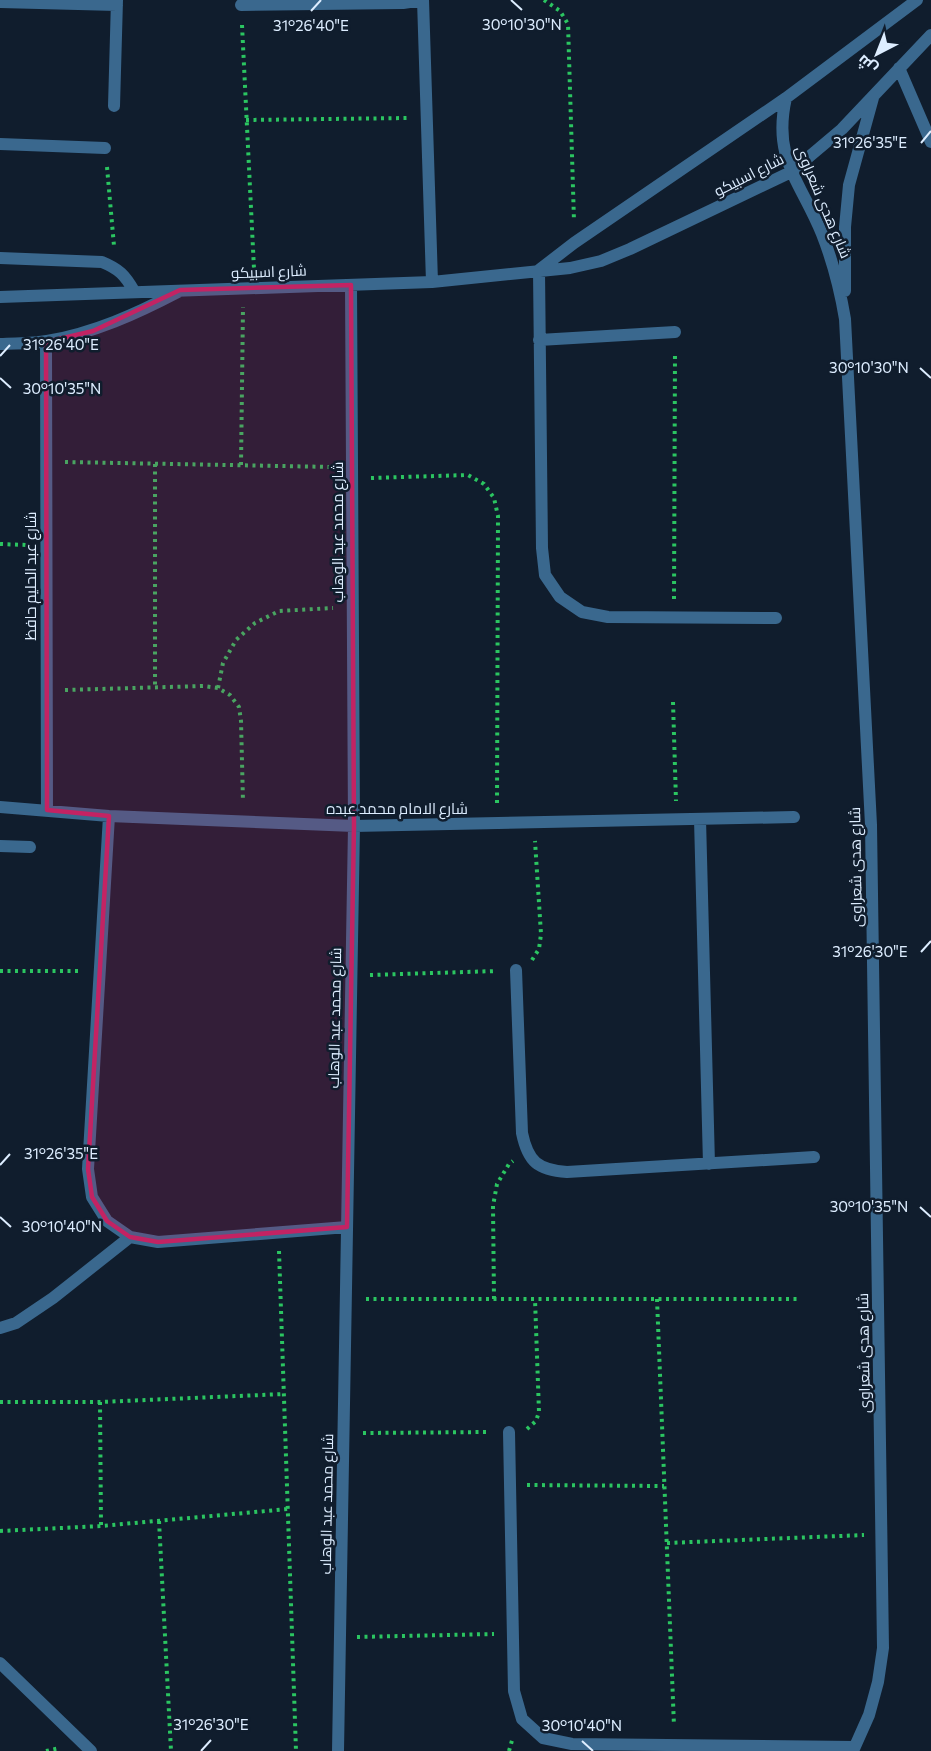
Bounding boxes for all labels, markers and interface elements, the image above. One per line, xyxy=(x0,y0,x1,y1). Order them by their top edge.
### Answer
text: 30°10'30"N xyxy=(482,15,562,33)
text: 31°26'40"E xyxy=(273,16,349,34)
north arrow xyxy=(847,24,907,84)
text: ش xyxy=(853,51,881,79)
text: 31°26'35"E xyxy=(833,133,907,151)
street label: شارع هدى شعراوى xyxy=(789,143,856,262)
street label: شارع اسبيكو xyxy=(711,149,788,202)
street label: شارع اسبيكو xyxy=(231,261,307,284)
text: 31°26'40"E xyxy=(23,335,99,353)
text: 30°10'30"N xyxy=(829,358,909,376)
text: 30°10'35"N xyxy=(23,379,101,397)
street label: شارع محمد عبد الوهاب xyxy=(328,462,349,602)
street label: شارع عبد الحليم حافظ xyxy=(21,512,42,640)
street label: شارع الامام محمد عبده xyxy=(326,799,468,820)
street label: شارع هدى شعراوى xyxy=(845,807,868,927)
text: 31°26'30"E xyxy=(832,942,908,960)
street label: شارع محمد عبد الوهاب xyxy=(324,947,347,1089)
text: 31°26'35"E xyxy=(24,1144,98,1162)
text: 30°10'35"N xyxy=(830,1197,908,1215)
text: 30°10'40"N xyxy=(22,1217,102,1235)
street label: شارع هدى شعراوى xyxy=(853,1293,876,1413)
street label: شارع محمد عبد الوهاب xyxy=(316,1433,339,1575)
text: 31°26'30"E xyxy=(173,1715,249,1733)
text: 30°10'40"N xyxy=(542,1716,622,1734)

